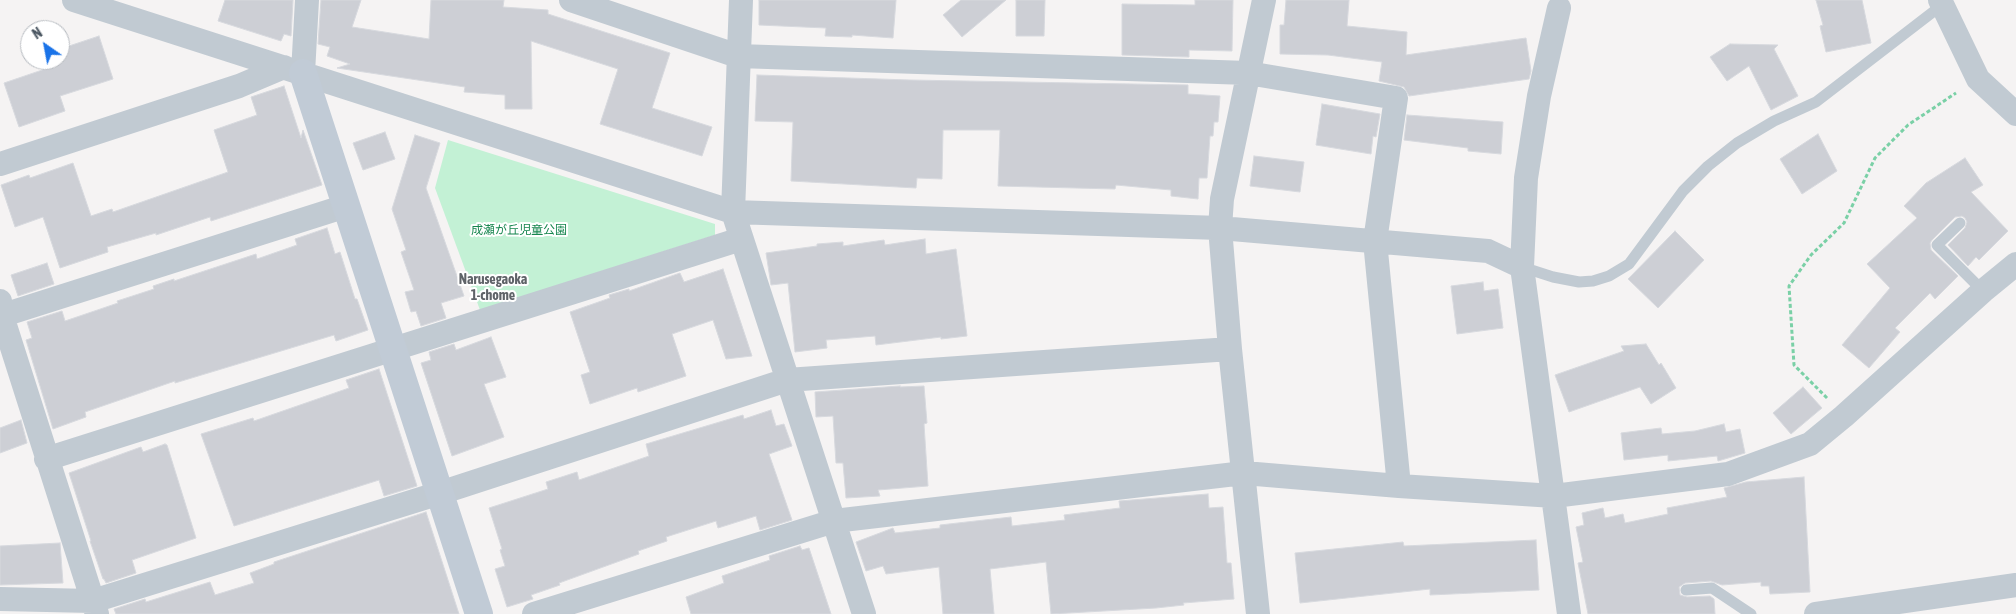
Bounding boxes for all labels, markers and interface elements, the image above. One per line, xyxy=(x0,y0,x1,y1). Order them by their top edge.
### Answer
north arrow xyxy=(20,20,70,70)
text: N xyxy=(30,24,45,42)
park label: 成瀬が丘児童公園 xyxy=(471,223,567,237)
district label: Narusegaoka 1-chome xyxy=(459,272,527,304)

